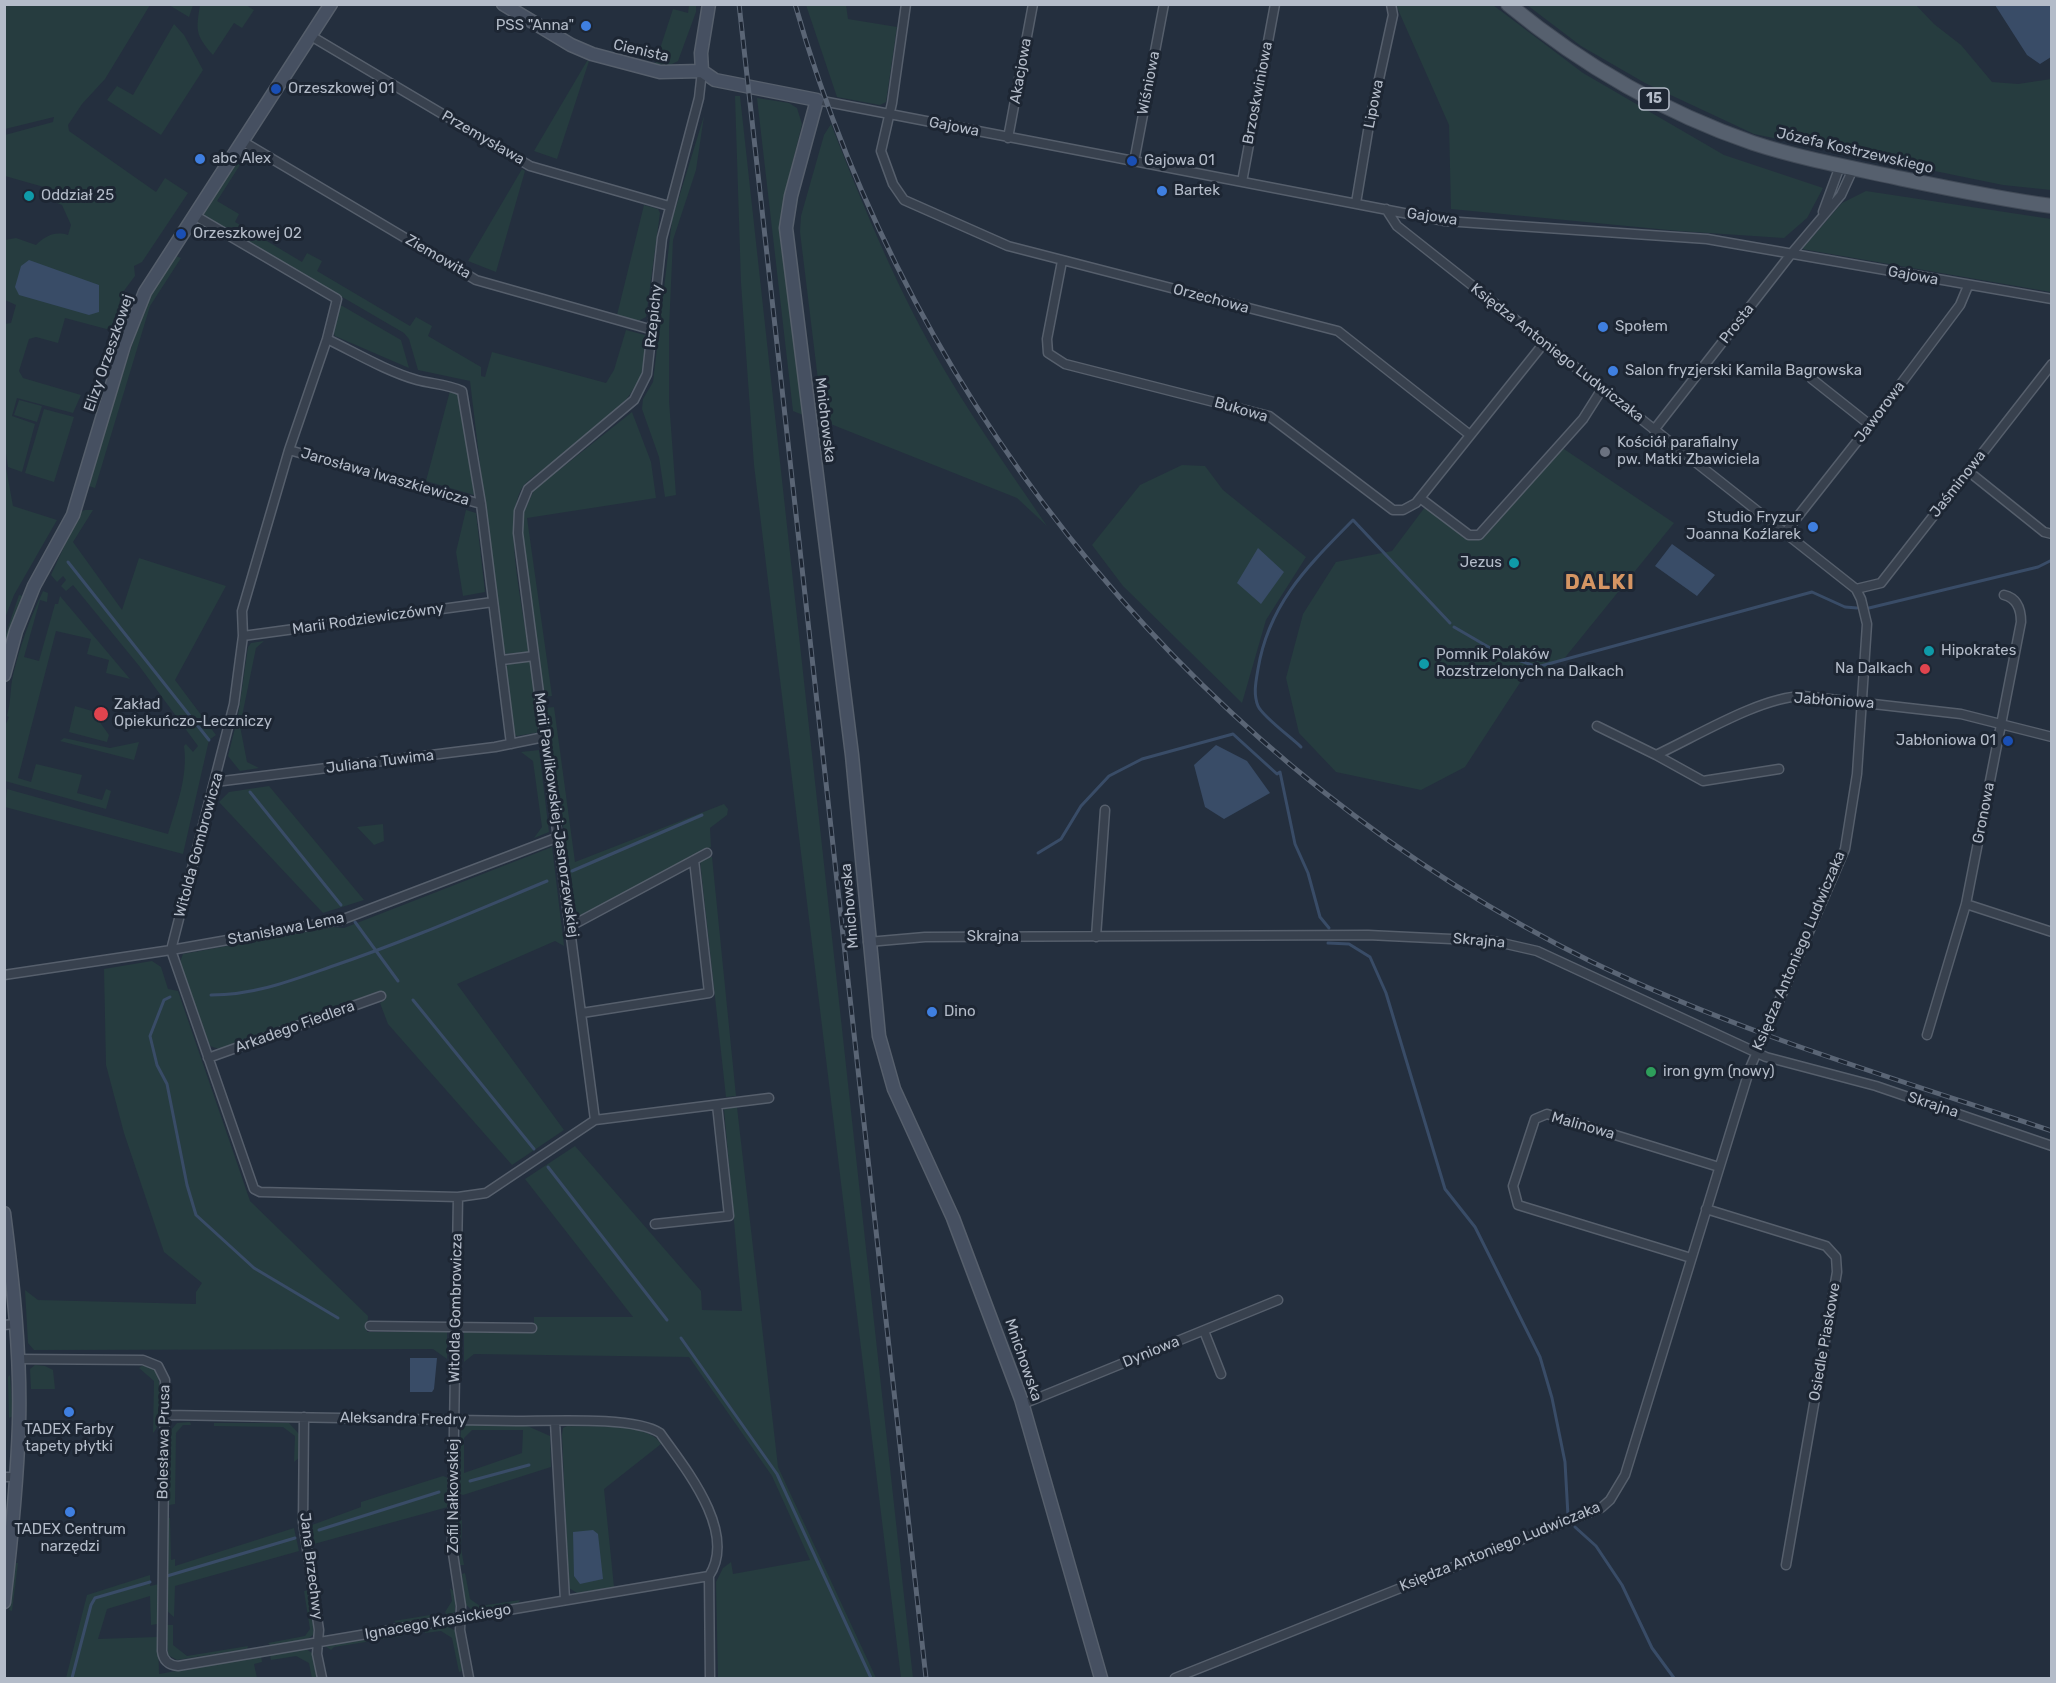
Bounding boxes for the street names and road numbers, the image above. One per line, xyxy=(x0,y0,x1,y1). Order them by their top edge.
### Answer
street label: Cienista xyxy=(611,36,671,66)
street label: Akacjowa xyxy=(1006,37,1036,105)
street label: Brzoskwiniowa xyxy=(1239,40,1277,146)
street label: Wiśniowa xyxy=(1134,50,1164,116)
street label: Lipowa xyxy=(1360,78,1388,130)
road number: 15 xyxy=(1639,88,1669,110)
street label: Przemysława xyxy=(438,107,528,169)
street label: Gajowa xyxy=(927,113,981,141)
street label: Józefa Kostrzewskiego xyxy=(1775,124,1935,178)
street label: Gajowa xyxy=(1406,205,1458,229)
street label: Ziemowita xyxy=(402,231,474,283)
street label: Gajowa xyxy=(1886,263,1940,289)
street label: Orzechowa xyxy=(1171,280,1251,318)
street label: Księdza Antoniego Ludwiczaka xyxy=(1467,280,1647,426)
street label: Rzepichy xyxy=(642,283,666,349)
street label: Elizy Orzeszkowej xyxy=(80,292,138,414)
street label: Prosta xyxy=(1716,301,1758,347)
street label: Mnichowska xyxy=(811,376,839,464)
street label: Jaworowa xyxy=(1851,378,1909,446)
street label: Bukowa xyxy=(1212,394,1270,426)
street label: Jarosława Iwaszkiewicza xyxy=(299,444,471,510)
street label: Jaśminowa xyxy=(1926,447,1990,521)
street label: Marii Rodziewiczówny xyxy=(291,599,445,639)
street label: Jabłoniowa xyxy=(1793,689,1875,713)
street label: Marii Pawlikowskiej-Jasnorzewskiej xyxy=(530,691,582,939)
street label: Juliana Tuwima xyxy=(325,746,435,778)
street label: Witolda Gombrowicza xyxy=(171,770,227,920)
street label: Gronowa xyxy=(1969,781,1999,845)
street label: Księdza Antoniego Ludwiczaka xyxy=(1749,849,1849,1053)
street label: Mnichowska xyxy=(837,862,863,950)
street label: Stanisława Lema xyxy=(226,909,346,949)
street label: Skrajna xyxy=(967,928,1019,946)
street label: Skrajna xyxy=(1452,930,1506,952)
street label: Arkadego Fiedlera xyxy=(233,997,357,1057)
street label: Skrajna xyxy=(1905,1088,1961,1122)
street label: Malinowa xyxy=(1549,1108,1617,1144)
street label: Witolda Gombrowicza xyxy=(446,1233,466,1383)
street label: Osiedle Piaskowe xyxy=(1806,1282,1844,1402)
street label: Mnichowska xyxy=(1001,1317,1045,1403)
street label: Dyniowa xyxy=(1120,1332,1182,1372)
street label: Bolesława Prusa xyxy=(154,1384,174,1500)
street label: Aleksandra Fredry xyxy=(340,1409,466,1429)
street label: Zofii Nałkowskiej xyxy=(445,1439,463,1553)
street label: Księdza Antoniego Ludwiczaka xyxy=(1397,1498,1603,1596)
street label: Jana Brzechwy xyxy=(295,1511,327,1621)
street label: Ignacego Krasickiego xyxy=(364,1600,512,1644)

